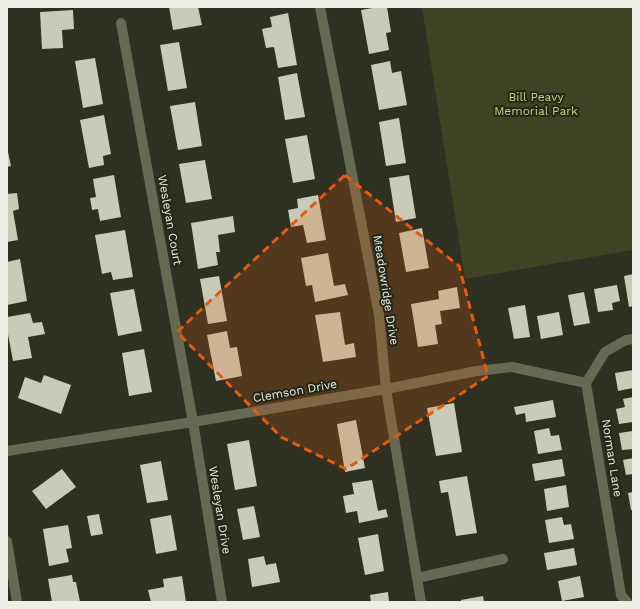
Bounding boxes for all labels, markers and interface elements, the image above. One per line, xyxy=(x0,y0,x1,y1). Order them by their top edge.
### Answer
park label: Bill Peavy Memorial Park xyxy=(494,90,578,118)
street label: Wesleyan Court xyxy=(155,174,185,266)
street label: Meadowridge Drive xyxy=(370,234,402,346)
street label: Clemson Drive xyxy=(252,377,338,405)
street label: Norman Lane xyxy=(599,418,625,498)
street label: Wesleyan Drive xyxy=(206,465,234,555)

